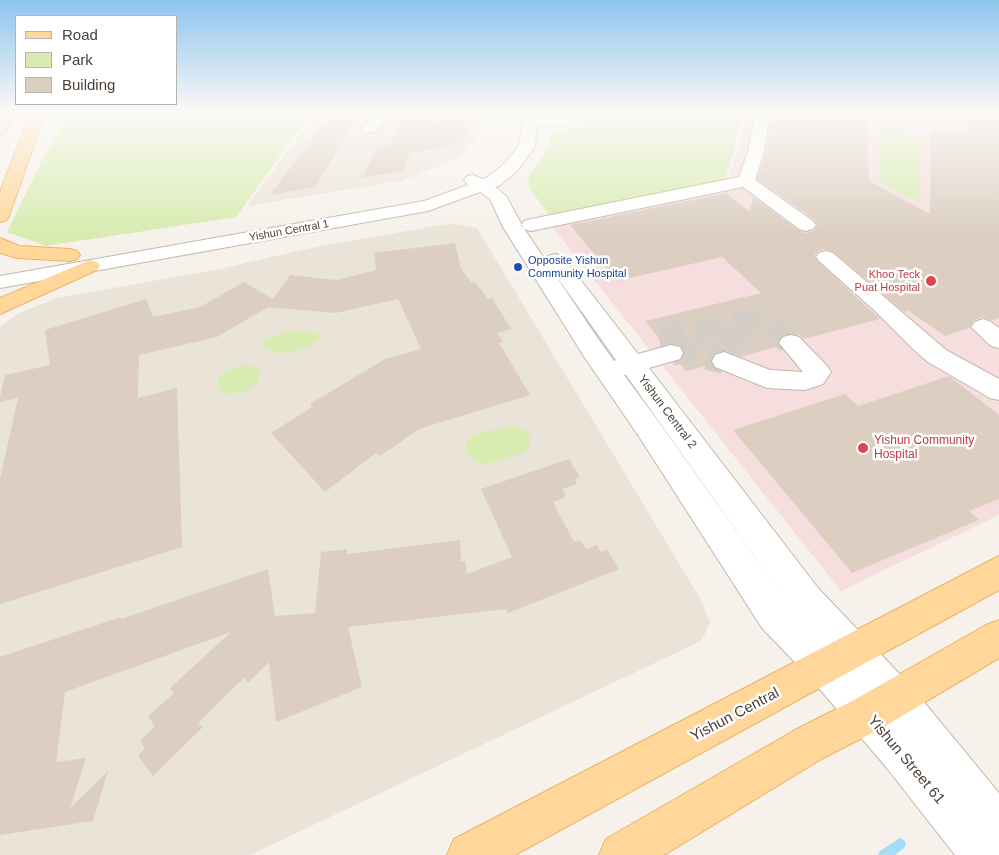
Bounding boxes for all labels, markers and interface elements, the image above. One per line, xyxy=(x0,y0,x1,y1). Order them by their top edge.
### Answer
legend xyxy=(15,15,178,105)
text: Road xyxy=(62,26,98,43)
text: Park xyxy=(62,51,93,68)
text: Building xyxy=(62,76,115,93)
street label: Yishun Central 1 xyxy=(248,217,330,245)
place label: Opposite Yishun Community Hospital xyxy=(528,254,626,280)
marker: Opposite Yishun Community Hospital xyxy=(512,261,524,273)
place label: Khoo Teck Puat Hospital xyxy=(855,268,920,294)
marker: Khoo Teck Puat Hospital xyxy=(924,274,938,288)
street label: Yishun Central 2 xyxy=(635,372,699,452)
place label: Yishun Community Hospital xyxy=(874,434,974,462)
marker: Yishun Community Hospital xyxy=(856,441,870,455)
street label: Yishun Central xyxy=(688,684,782,746)
street label: Yishun Street 61 xyxy=(864,712,948,808)

